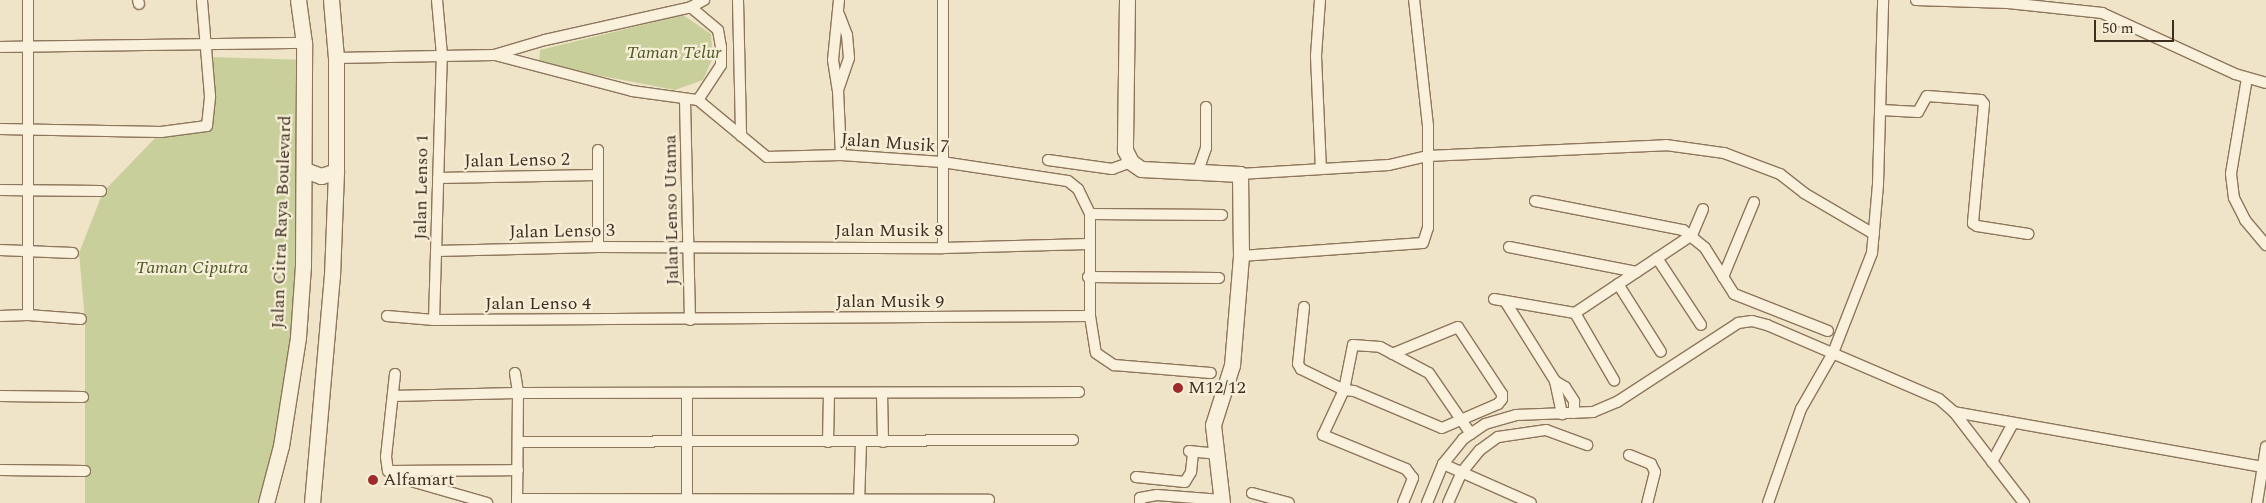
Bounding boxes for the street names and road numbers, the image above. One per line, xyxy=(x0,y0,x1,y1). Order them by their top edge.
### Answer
street label: Jalan Citra Raya Boulevard xyxy=(267,115,297,329)
street label: Jalan Musik 7 xyxy=(840,129,950,159)
street label: Jalan Lenso 1 xyxy=(410,134,434,240)
street label: Jalan Lenso Utama xyxy=(660,135,684,285)
street label: Jalan Lenso 2 xyxy=(464,149,570,173)
street label: Jalan Lenso 3 xyxy=(509,220,615,244)
street label: Jalan Musik 8 xyxy=(835,220,943,242)
street label: Jalan Musik 9 xyxy=(836,291,944,313)
street label: Jalan Lenso 4 xyxy=(485,293,591,315)

